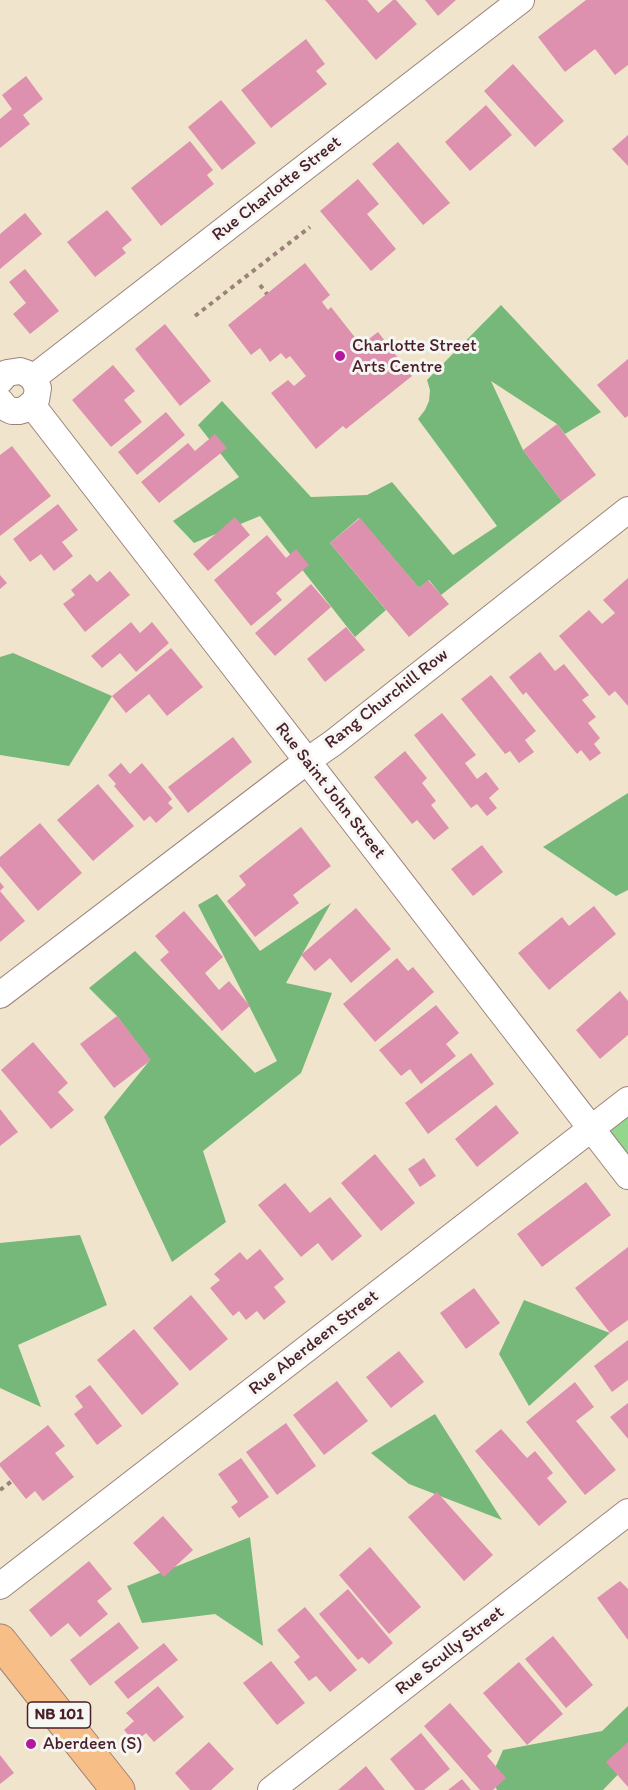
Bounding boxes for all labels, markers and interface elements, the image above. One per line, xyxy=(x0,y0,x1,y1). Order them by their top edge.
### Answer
street label: Rue Charlotte Street xyxy=(208,132,346,246)
place label: Charlotte Street Arts Centre xyxy=(352,335,477,378)
marker: Charlotte Street Arts Centre xyxy=(333,349,347,363)
street label: Rang Churchill Row xyxy=(321,644,453,754)
street label: Rue Saint John Street xyxy=(270,719,390,863)
street label: Rue Aberdeen Street xyxy=(245,1286,383,1400)
street label: Rue Scully Street xyxy=(391,1602,509,1700)
road number: NB 101 xyxy=(28,1702,90,1728)
place label: Aberdeen (S) xyxy=(43,1733,142,1755)
marker: Aberdeen (S) xyxy=(24,1737,38,1751)

